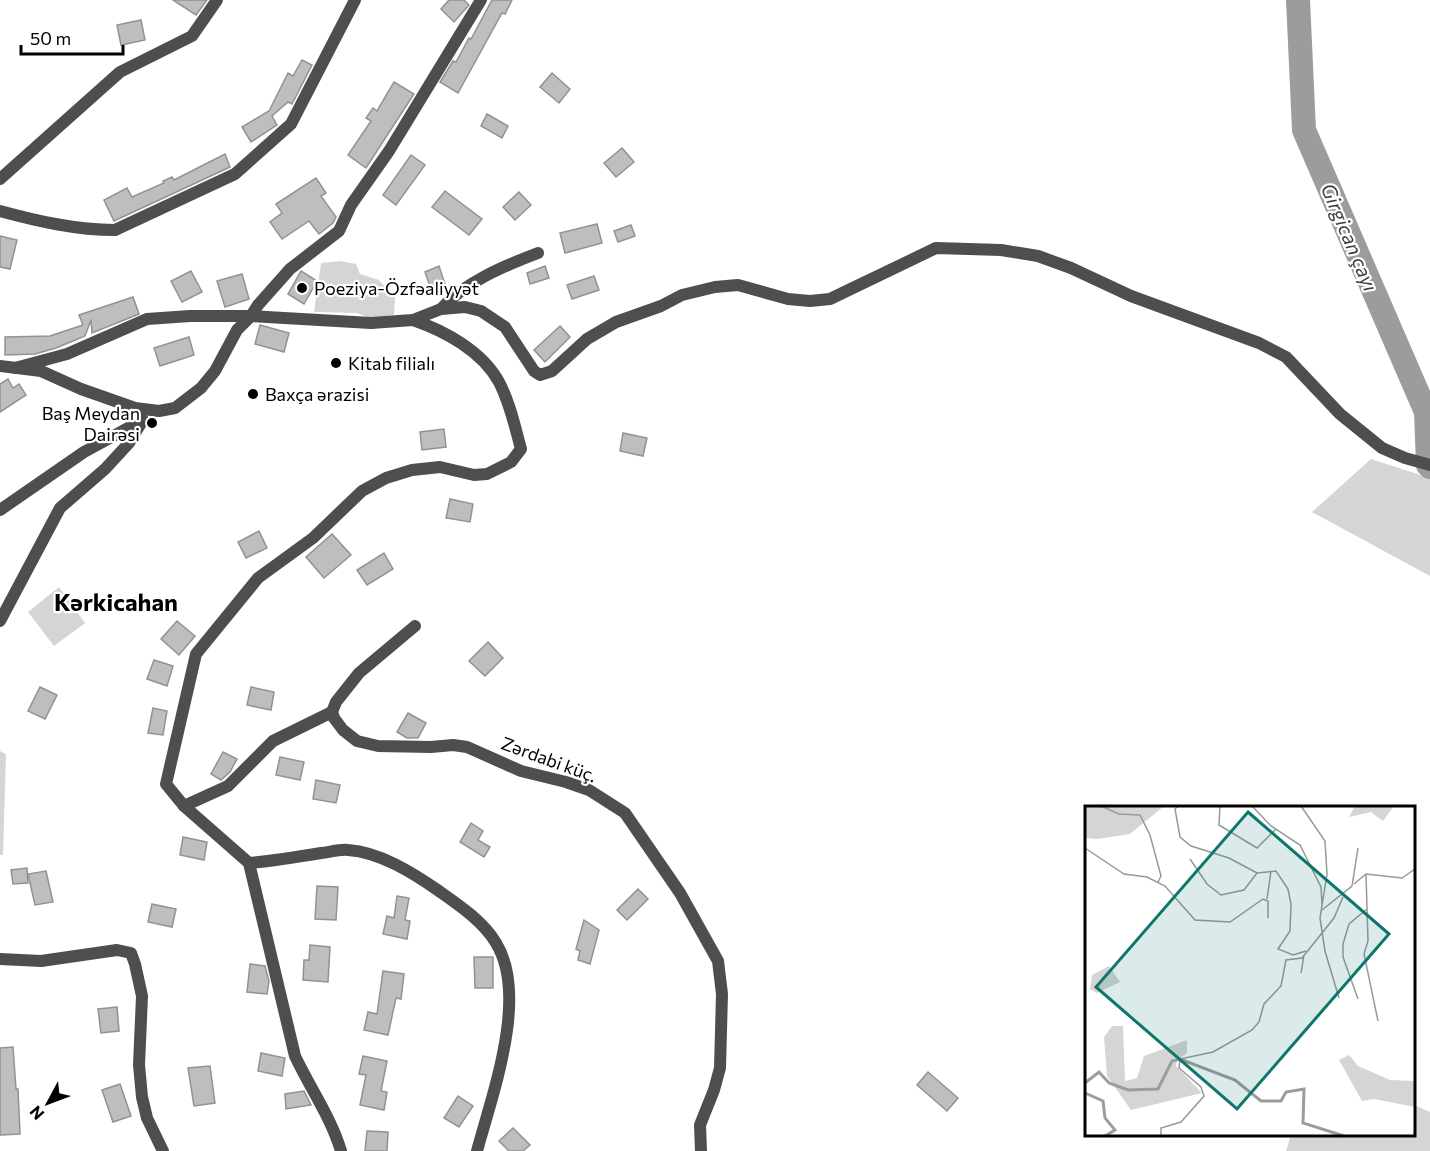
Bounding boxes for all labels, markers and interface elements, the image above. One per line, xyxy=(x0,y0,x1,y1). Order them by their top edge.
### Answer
scale bar xyxy=(21,18,123,56)
text: 50 m xyxy=(30,27,71,49)
water label: Girgican çayı xyxy=(1317,179,1383,295)
place label: Poeziya-Özfəaliyyət xyxy=(314,277,479,299)
marker: Poeziya-Özfəaliyyət xyxy=(295,281,309,295)
place label: Kitab filialı xyxy=(348,352,435,374)
marker: Kitab filialı xyxy=(329,356,343,370)
place label: Baxça ərazisi xyxy=(265,383,369,405)
marker: Baxça ərazisi xyxy=(246,387,260,401)
place label: Baş Meydan Dairəsi xyxy=(42,402,140,445)
marker: Baş Meydan Dairəsi xyxy=(145,416,159,430)
district label: Kərkicahan xyxy=(54,587,178,616)
street label: Zərdabi küç. xyxy=(498,732,600,786)
inset map xyxy=(1085,806,1415,1136)
north arrow xyxy=(18,1073,78,1133)
text: N xyxy=(25,1102,47,1124)

